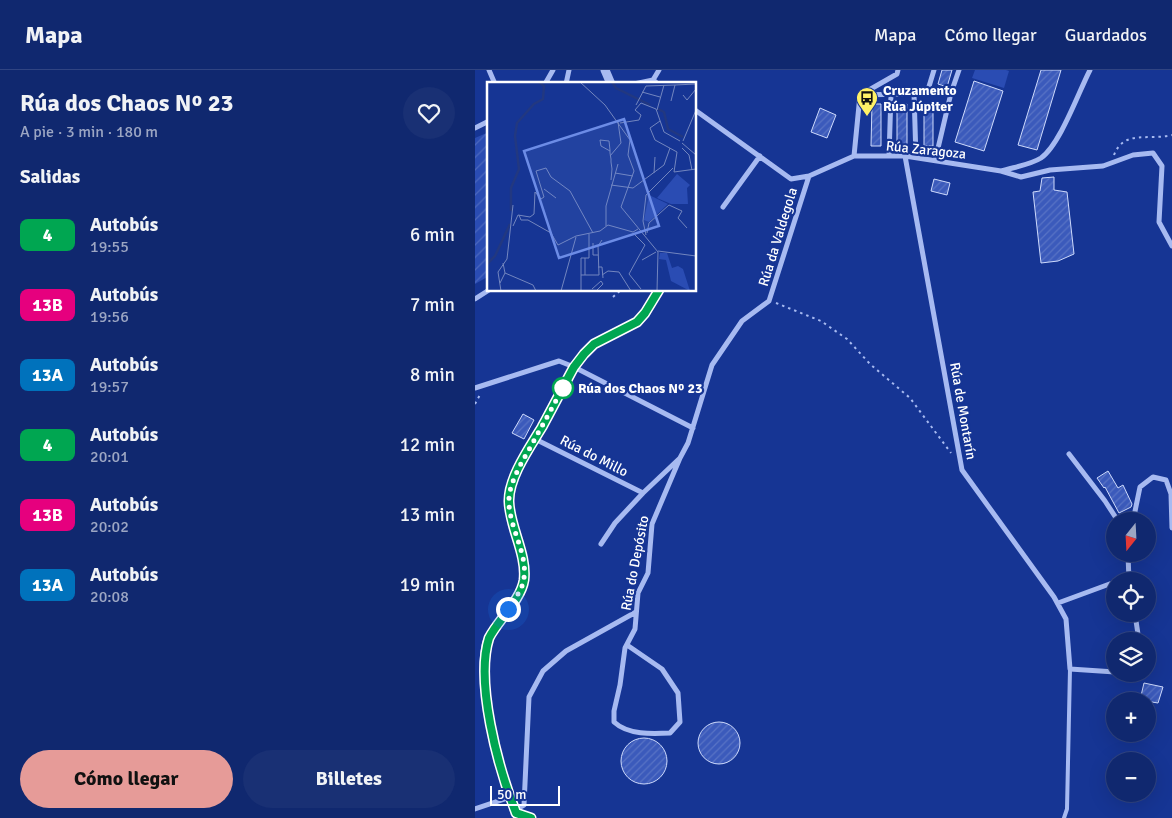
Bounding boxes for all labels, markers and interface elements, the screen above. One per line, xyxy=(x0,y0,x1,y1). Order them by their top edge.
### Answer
text: Mapa xyxy=(25,20,83,50)
text: Mapa xyxy=(874,24,916,46)
text: Cómo llegar xyxy=(944,24,1037,46)
text: Guardados xyxy=(1065,24,1147,46)
inset map xyxy=(487,82,696,291)
place label: Cruzamento Rúa Júpiter xyxy=(883,82,957,115)
bus stop icon: Cruzamento Rúa Júpiter xyxy=(855,86,879,117)
button: heart xyxy=(403,87,455,139)
text: Rúa dos Chaos Nº 23 xyxy=(20,88,234,118)
text: A pie · 3 min · 180 m xyxy=(20,122,158,142)
street label: Rúa Zaragoza xyxy=(885,137,967,163)
text: Salidas xyxy=(20,165,80,189)
street label: Rúa da Valdegola xyxy=(755,186,801,288)
text: Autobús xyxy=(90,213,158,237)
text: 6 min xyxy=(410,223,455,247)
text: 4 xyxy=(43,224,52,246)
text: 19:55 xyxy=(90,237,129,257)
text: Autobús xyxy=(90,283,158,307)
text: 7 min xyxy=(410,293,455,317)
text: 13B xyxy=(32,294,63,316)
text: 19:56 xyxy=(90,307,129,327)
text: Autobús xyxy=(90,353,158,377)
street label: Rúa de Montarín xyxy=(946,361,980,461)
text: 8 min xyxy=(410,363,455,387)
text: 13A xyxy=(32,364,63,386)
text: 19:57 xyxy=(90,377,129,397)
marker: Rúa dos Chaos Nº 23 xyxy=(552,377,574,399)
place label: Rúa dos Chaos Nº 23 xyxy=(578,380,703,397)
text: Autobús xyxy=(90,423,158,447)
street label: Rúa do Millo xyxy=(557,432,631,480)
text: 12 min xyxy=(400,433,455,457)
text: 4 xyxy=(43,434,52,456)
text: 20:01 xyxy=(90,447,129,467)
text: Autobús xyxy=(90,493,158,517)
text: 13 min xyxy=(400,503,455,527)
text: 13B xyxy=(32,504,63,526)
north arrow xyxy=(1106,512,1156,562)
map controls xyxy=(1106,512,1156,802)
street label: Rúa do Depósito xyxy=(617,514,653,612)
text: 20:02 xyxy=(90,517,129,537)
text: Autobús xyxy=(90,563,158,587)
button: locate xyxy=(1106,572,1156,622)
text: 19 min xyxy=(400,573,455,597)
text: 13A xyxy=(32,574,63,596)
text: 20:08 xyxy=(90,587,129,607)
your location xyxy=(496,597,521,622)
button: layers xyxy=(1106,632,1156,682)
button: + xyxy=(1106,692,1156,742)
button: Cómo llegar xyxy=(20,750,233,808)
button: Billetes xyxy=(243,750,455,808)
button: − xyxy=(1106,752,1156,802)
scale bar xyxy=(490,783,560,806)
text: 50 m xyxy=(497,786,526,803)

